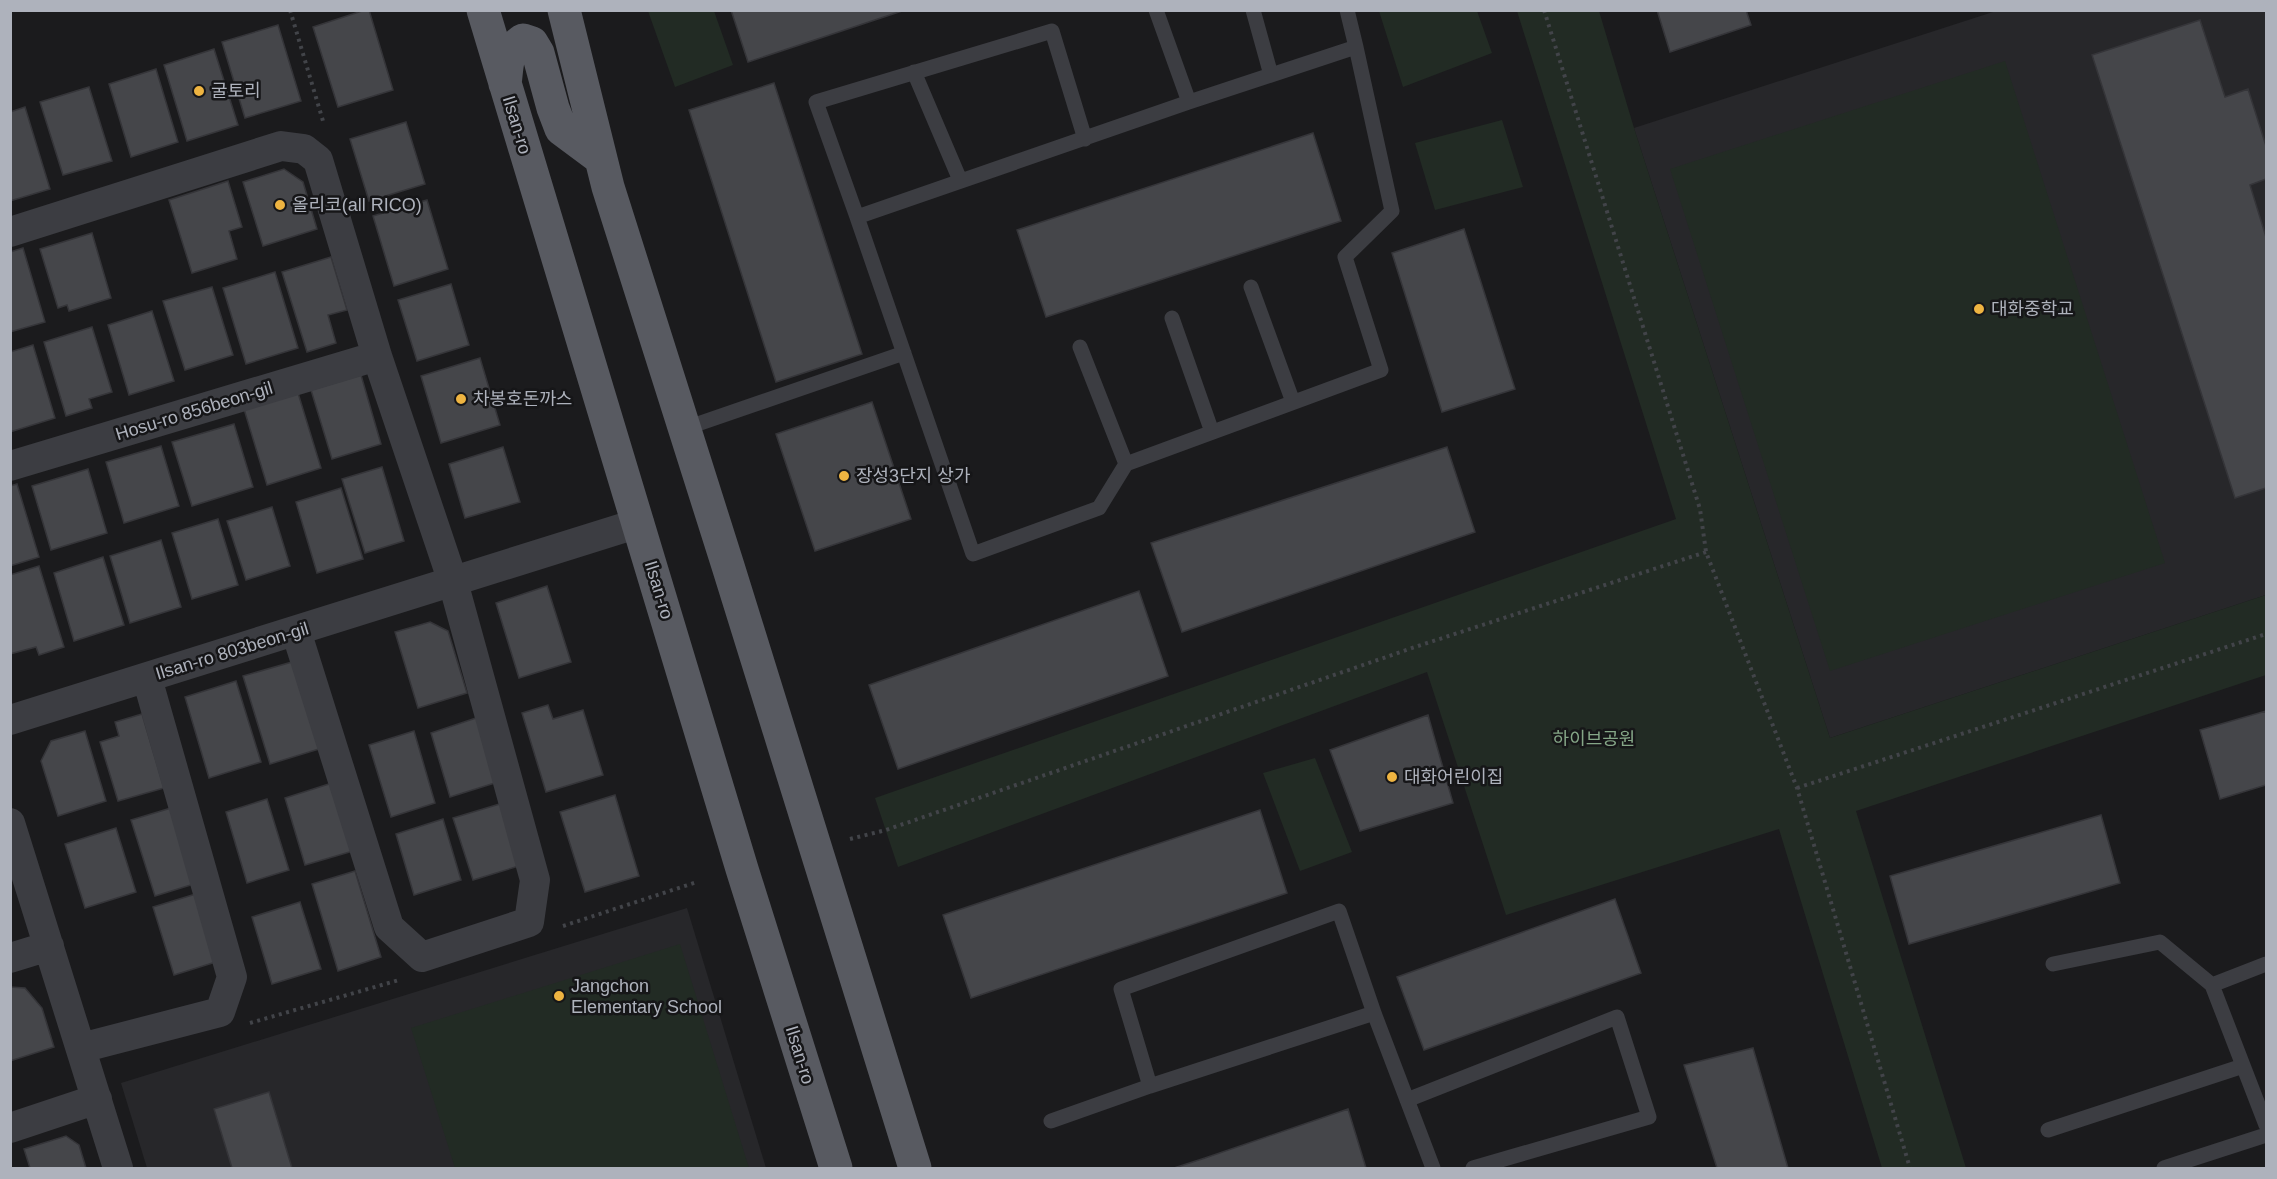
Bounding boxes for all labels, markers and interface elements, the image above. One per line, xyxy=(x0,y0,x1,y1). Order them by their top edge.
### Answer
place label: 굴토리 xyxy=(211,81,261,101)
marker: 굴토리 xyxy=(192,84,206,98)
street label: Ilsan-ro xyxy=(499,93,535,157)
place label: 올리코(all RICO) xyxy=(292,195,422,215)
marker: 올리코(all RICO) xyxy=(273,198,287,212)
place label: 대화중학교 xyxy=(1991,299,2074,319)
marker: 대화중학교 xyxy=(1972,302,1986,316)
street label: Hosu-ro 856beon-gil xyxy=(113,378,275,444)
place label: 차봉호돈까스 xyxy=(473,389,572,409)
marker: 차봉호돈까스 xyxy=(454,392,468,406)
place label: 장성3단지 상가 xyxy=(856,466,971,486)
marker: 장성3단지 상가 xyxy=(837,469,851,483)
street label: Ilsan-ro xyxy=(641,558,677,622)
street label: Ilsan-ro 803beon-gil xyxy=(153,618,311,684)
park label: 하이브공원 xyxy=(1553,729,1635,749)
place label: 대화어린이집 xyxy=(1404,767,1503,787)
marker: 대화어린이집 xyxy=(1385,770,1399,784)
place label: Jangchon Elementary School xyxy=(571,976,722,1017)
marker: Jangchon Elementary School xyxy=(552,989,566,1003)
street label: Ilsan-ro xyxy=(782,1023,818,1087)

